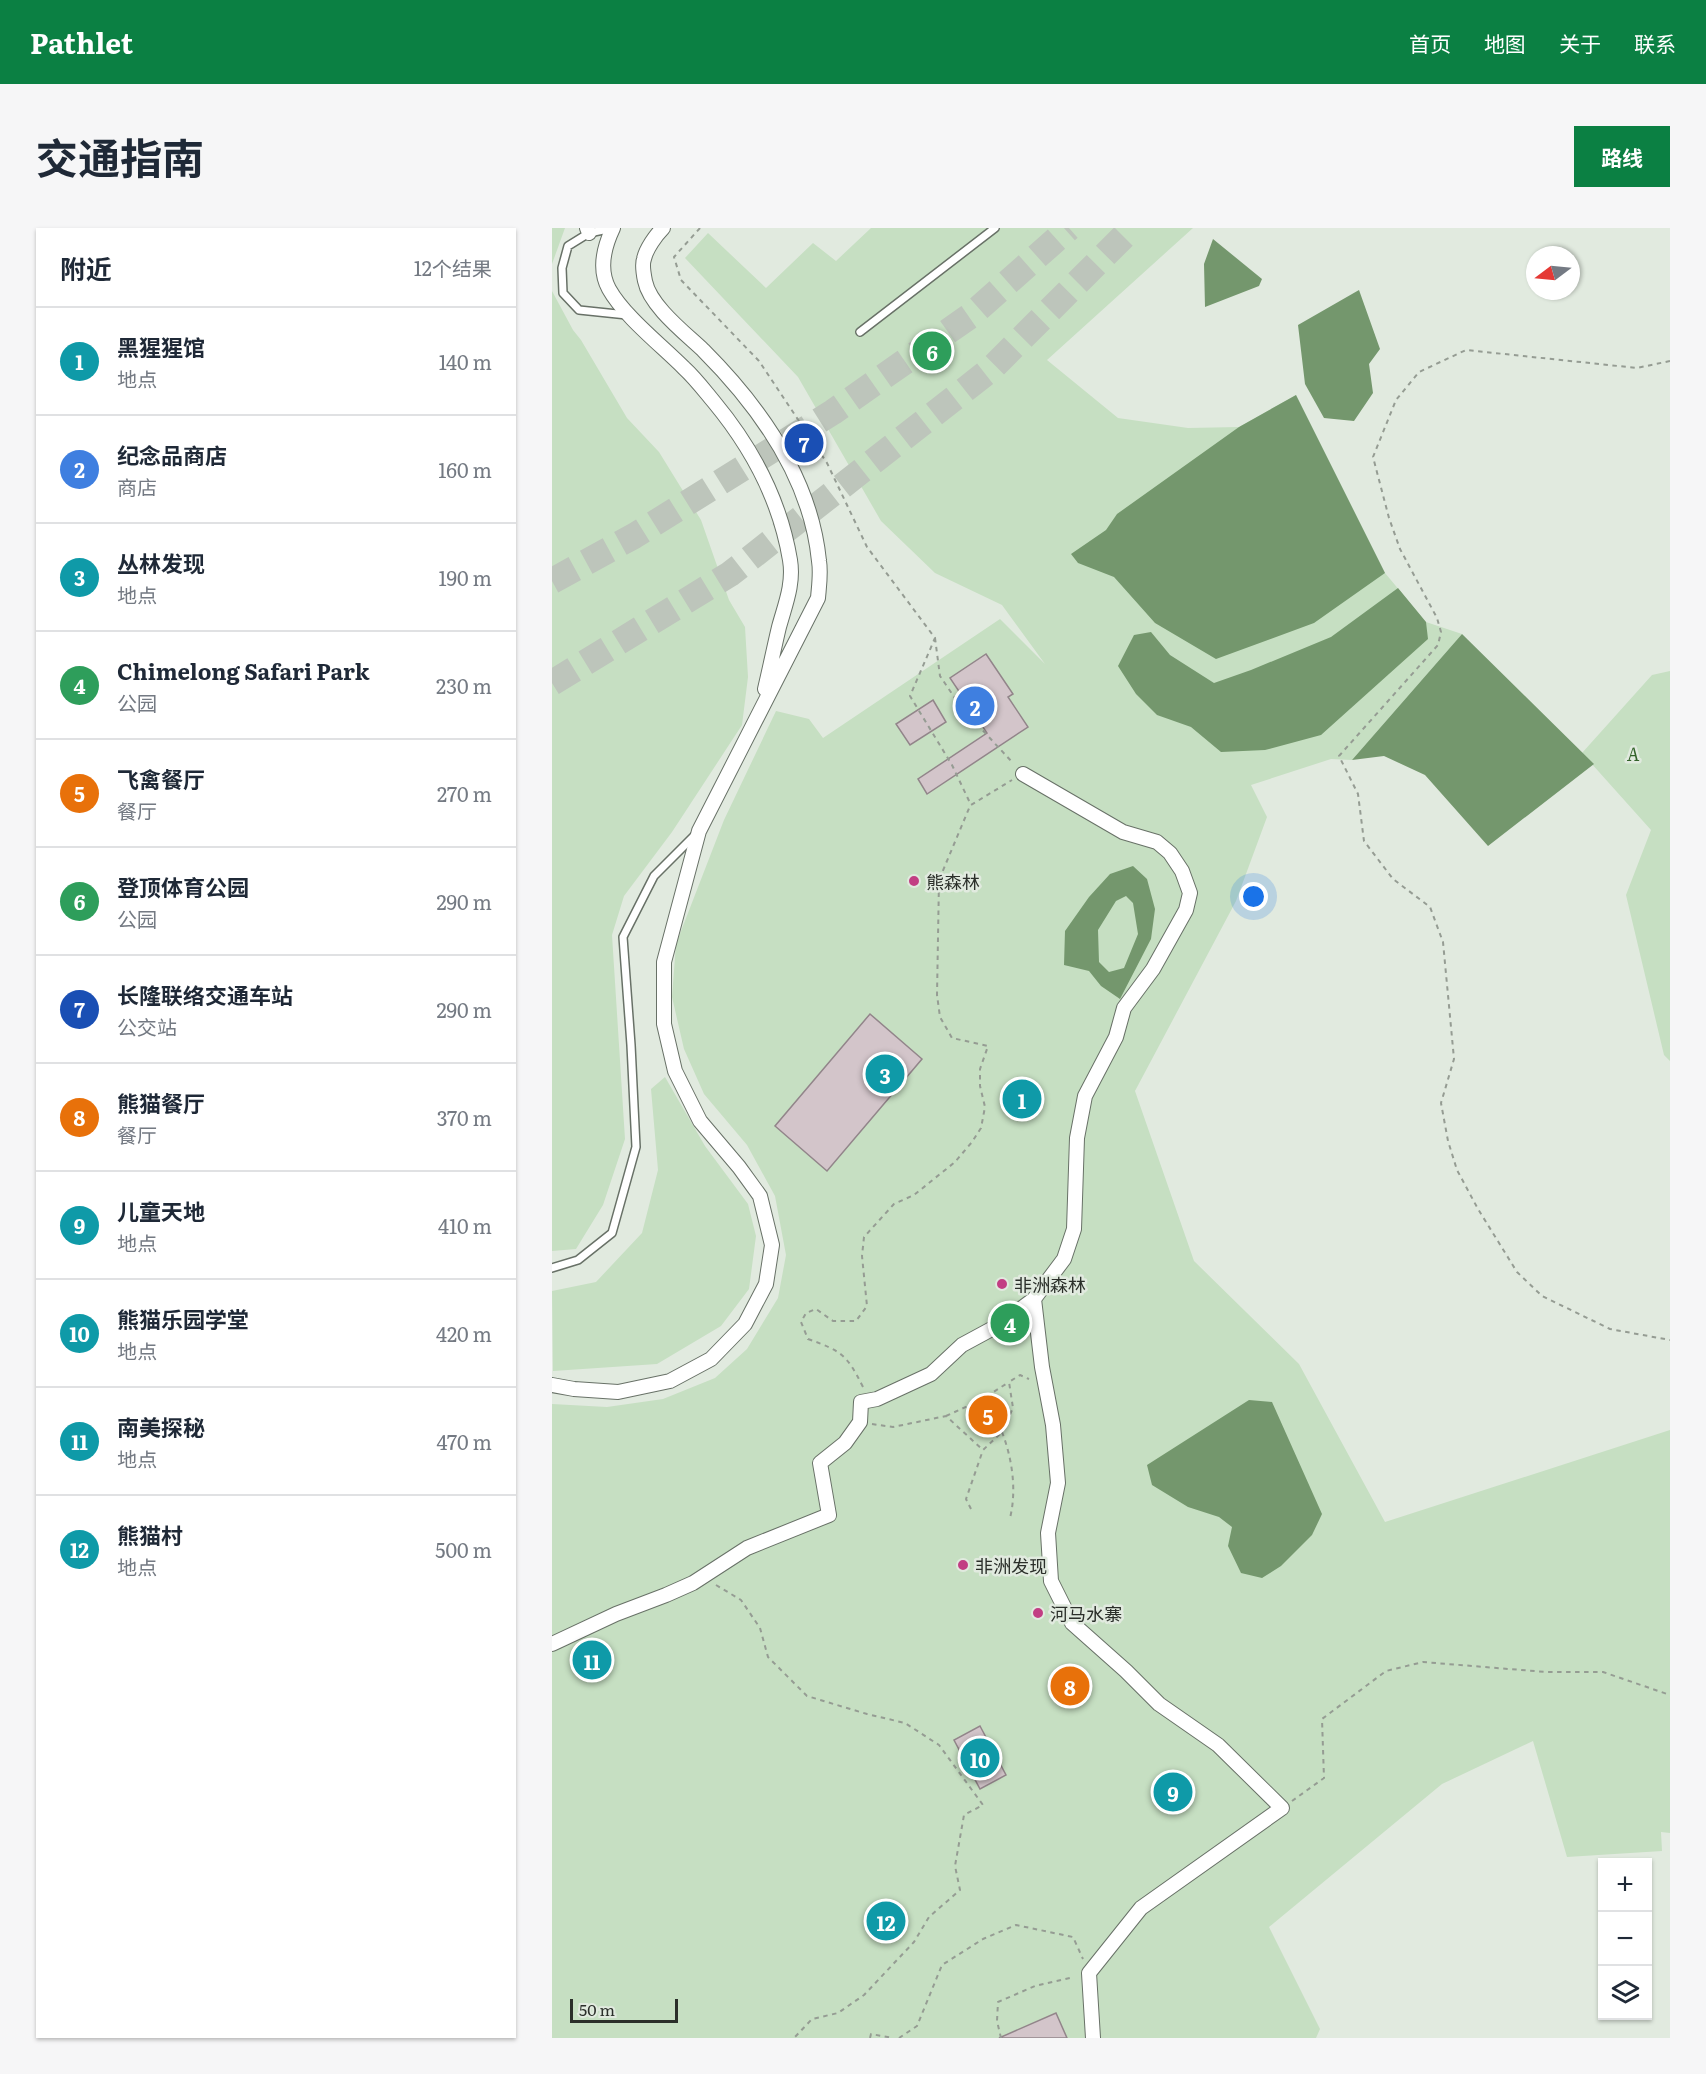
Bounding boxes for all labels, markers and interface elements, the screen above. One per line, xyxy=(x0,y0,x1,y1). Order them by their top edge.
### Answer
text: Pathlet xyxy=(30,21,133,63)
text: 首页 xyxy=(1409,27,1451,58)
text: 地图 xyxy=(1484,27,1526,58)
text: 关于 xyxy=(1559,27,1601,58)
text: 联系 xyxy=(1634,27,1676,58)
text: 交通指南 xyxy=(36,125,204,187)
button: 路线 xyxy=(1574,126,1670,187)
north arrow xyxy=(1526,246,1580,300)
text: 附近 xyxy=(60,248,112,287)
text: 12个结果 xyxy=(414,252,492,282)
pin: 6 xyxy=(912,328,952,374)
text: 黑猩猩馆 xyxy=(117,330,205,363)
text: 1 xyxy=(75,346,84,376)
text: 140 m xyxy=(439,346,492,376)
text: 地点 xyxy=(117,363,157,393)
pin: 7 xyxy=(784,420,824,466)
text: 纪念品商店 xyxy=(117,438,227,471)
text: 2 xyxy=(74,454,85,484)
text: 160 m xyxy=(438,454,492,484)
text: 商店 xyxy=(117,471,157,501)
text: 丛林发现 xyxy=(117,546,205,579)
text: 3 xyxy=(74,562,85,592)
text: 190 m xyxy=(438,562,492,592)
text: 地点 xyxy=(117,579,157,609)
text: Chimelong Safari Park xyxy=(117,654,369,687)
text: 4 xyxy=(73,670,86,700)
text: 230 m xyxy=(436,670,492,700)
pin: 2 xyxy=(956,684,994,728)
text: 公园 xyxy=(117,687,157,717)
park label: A xyxy=(1627,740,1640,767)
text: 飞禽餐厅 xyxy=(117,762,205,795)
text: 5 xyxy=(74,778,85,808)
text: 270 m xyxy=(437,778,492,808)
text: 餐厅 xyxy=(117,795,157,825)
place label: 熊森林 xyxy=(926,868,980,895)
text: 登顶体育公园 xyxy=(117,870,249,903)
marker: 熊森林 xyxy=(907,874,921,888)
your location xyxy=(1239,882,1268,911)
text: 6 xyxy=(74,886,85,916)
text: 290 m xyxy=(436,886,492,916)
text: 公园 xyxy=(117,903,157,933)
text: 长隆联络交通车站 xyxy=(117,978,293,1011)
text: 7 xyxy=(74,994,85,1024)
text: 290 m xyxy=(436,994,492,1024)
text: 公交站 xyxy=(117,1011,177,1041)
pin: 3 xyxy=(866,1052,904,1096)
pin: 1 xyxy=(1002,1076,1042,1122)
text: 熊猫餐厅 xyxy=(117,1086,205,1119)
text: 8 xyxy=(74,1102,85,1132)
text: 370 m xyxy=(437,1102,492,1132)
text: 餐厅 xyxy=(117,1119,157,1149)
text: 儿童天地 xyxy=(117,1194,205,1227)
text: 9 xyxy=(74,1210,85,1240)
text: 410 m xyxy=(438,1210,492,1240)
text: 地点 xyxy=(117,1227,157,1257)
place label: 非洲森林 xyxy=(1014,1271,1086,1298)
marker: 非洲森林 xyxy=(995,1277,1009,1291)
pin: 4 xyxy=(990,1300,1030,1346)
text: 熊猫乐园学堂 xyxy=(117,1302,249,1335)
text: 10 xyxy=(69,1318,90,1348)
text: 420 m xyxy=(436,1318,492,1348)
text: 地点 xyxy=(117,1335,157,1365)
pin: 5 xyxy=(968,1392,1008,1438)
text: 南美探秘 xyxy=(117,1410,205,1443)
text: 11 xyxy=(71,1426,88,1456)
text: 470 m xyxy=(437,1426,492,1456)
text: 地点 xyxy=(117,1443,157,1473)
text: 熊猫村 xyxy=(117,1518,183,1551)
text: 12 xyxy=(70,1534,89,1564)
text: 500 m xyxy=(435,1534,492,1564)
text: 地点 xyxy=(117,1551,157,1581)
place label: 非洲发现 xyxy=(975,1552,1047,1579)
marker: 非洲发现 xyxy=(956,1558,970,1572)
place label: 河马水寨 xyxy=(1050,1600,1122,1627)
marker: 河马水寨 xyxy=(1031,1606,1045,1620)
pin: 11 xyxy=(572,1638,612,1682)
pin: 8 xyxy=(1050,1664,1090,1708)
pin: 10 xyxy=(960,1736,1000,1780)
pin: 9 xyxy=(1154,1770,1192,1814)
map controls xyxy=(1598,1858,1652,2020)
button: + xyxy=(1598,1858,1652,1912)
pin: 12 xyxy=(866,1898,906,1944)
button: − xyxy=(1598,1912,1652,1966)
button: layers xyxy=(1598,1966,1652,2020)
scale bar xyxy=(570,1996,678,2024)
text: 50 m xyxy=(579,1997,615,2021)

